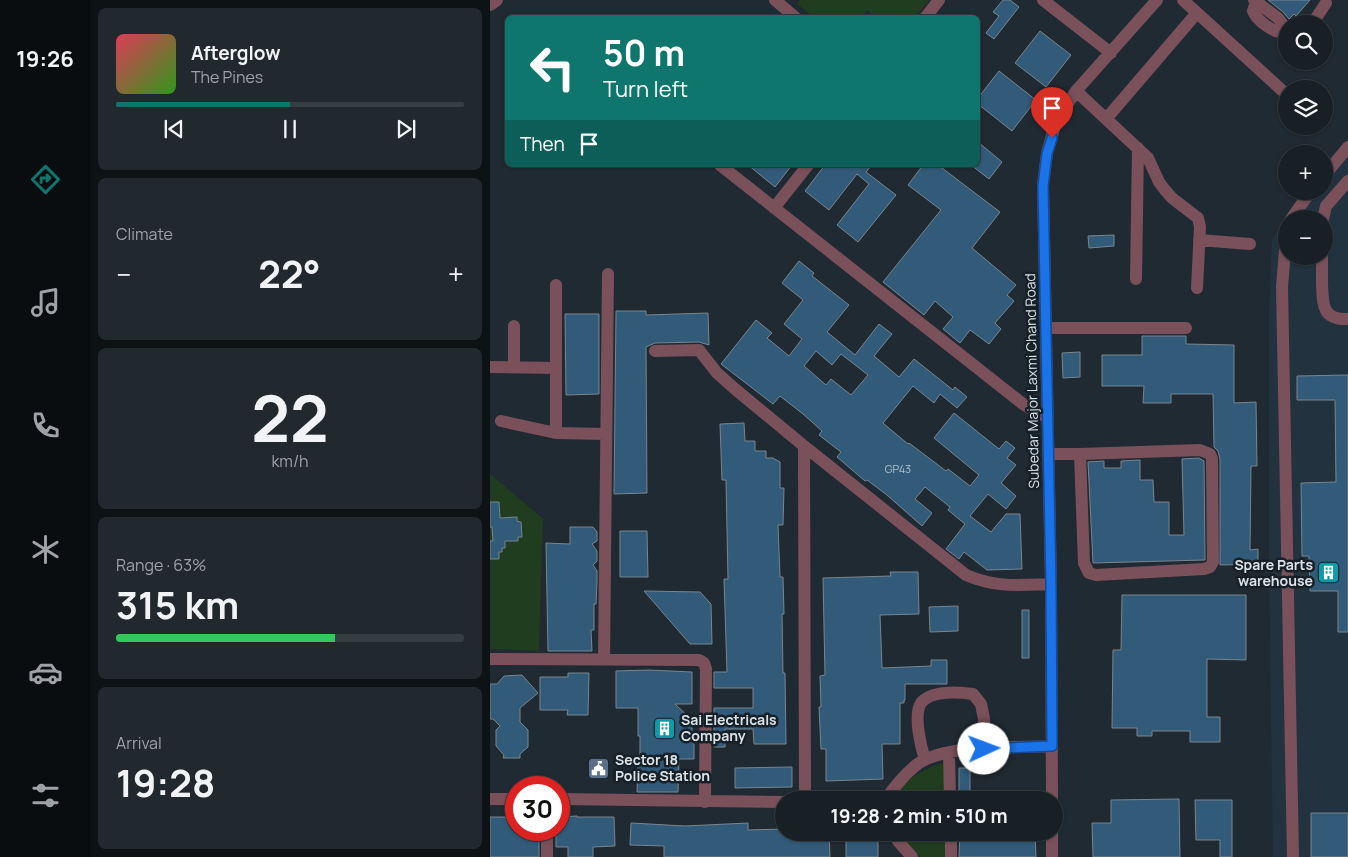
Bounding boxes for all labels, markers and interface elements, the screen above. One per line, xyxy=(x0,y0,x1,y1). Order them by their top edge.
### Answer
map controls xyxy=(1278,15,1333,265)
button: search xyxy=(1278,15,1333,70)
text: 50 m xyxy=(603,29,685,77)
icon: left xyxy=(520,35,585,100)
text: Afterglow xyxy=(191,40,280,66)
text: 19:26 xyxy=(16,44,74,74)
text: The Pines xyxy=(191,66,263,88)
text: Turn left xyxy=(603,74,688,104)
button: layers xyxy=(1278,80,1333,135)
pin xyxy=(1031,87,1073,138)
icon: arrive xyxy=(1038,94,1066,122)
icon: previous xyxy=(160,115,188,143)
icon: pause xyxy=(276,115,304,143)
icon: next xyxy=(392,115,420,143)
icon: arrive xyxy=(575,130,603,158)
text: Then xyxy=(520,131,565,157)
button: + xyxy=(1278,145,1333,200)
icon: directions xyxy=(28,162,63,197)
button: − xyxy=(1278,210,1333,265)
text: Climate xyxy=(116,223,173,245)
text: 22° xyxy=(258,247,321,299)
text: − xyxy=(116,255,131,293)
text: + xyxy=(448,255,464,293)
street label: Subedar Major Laxmi Chand Road xyxy=(1020,273,1043,489)
icon: music xyxy=(28,285,63,320)
text: 22 xyxy=(251,373,329,462)
icon: phone xyxy=(28,408,63,443)
text: km/h xyxy=(271,450,309,472)
house number: GP43 xyxy=(885,461,911,476)
icon: climate xyxy=(28,532,63,567)
text: Range · 63% xyxy=(116,554,207,576)
place label: Spare Parts warehouse xyxy=(1234,555,1313,590)
building icon: Spare Parts warehouse xyxy=(1317,561,1341,585)
text: 315 km xyxy=(116,578,239,630)
icon: car xyxy=(28,655,63,690)
place label: Sai Electricals Company xyxy=(681,710,777,745)
building icon: Sai Electricals Company xyxy=(653,716,677,740)
position arrow xyxy=(957,722,1009,774)
text: Arrival xyxy=(116,732,162,754)
place label: Sector 18 Police Station xyxy=(615,750,710,785)
text: 19:28 xyxy=(116,756,215,808)
public building icon: Sector 18 Police Station xyxy=(587,756,611,780)
speed limit sign: 30 xyxy=(505,776,570,841)
icon: filters xyxy=(28,778,63,813)
text: 19:28 · 2 min · 510 m xyxy=(830,803,1008,829)

